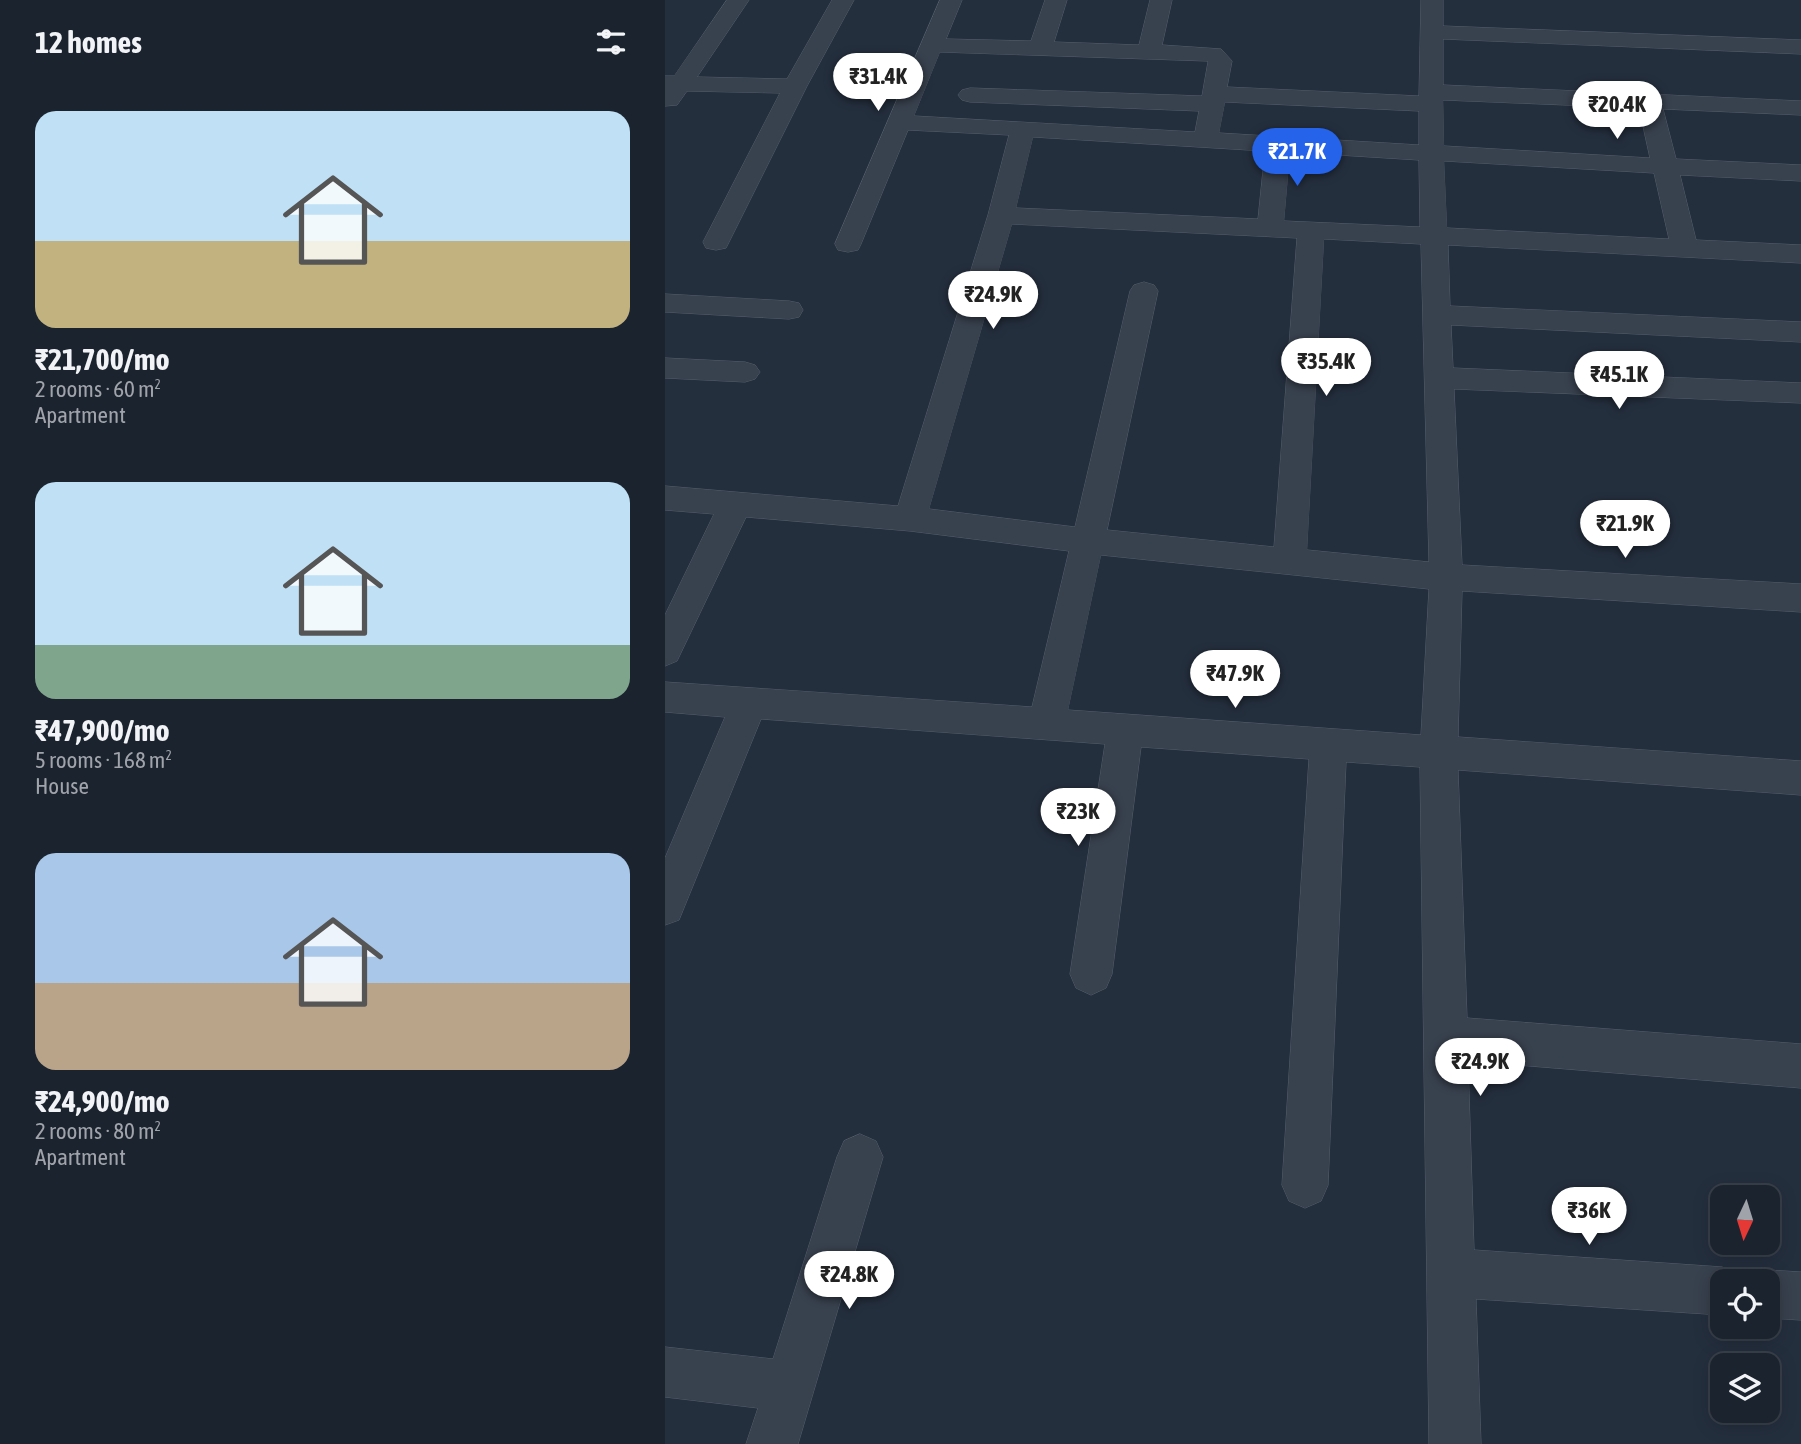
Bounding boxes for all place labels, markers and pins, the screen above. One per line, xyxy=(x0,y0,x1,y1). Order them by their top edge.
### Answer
pin: ₹31.4K xyxy=(821,54,935,113)
pin: ₹20.4K xyxy=(1560,82,1674,141)
pin: ₹21.7K xyxy=(1240,128,1354,188)
pin: ₹24.9K xyxy=(936,272,1050,331)
pin: ₹35.4K xyxy=(1269,338,1383,398)
pin: ₹45.1K xyxy=(1562,352,1676,411)
pin: ₹21.9K xyxy=(1568,500,1682,560)
pin: ₹47.9K xyxy=(1178,650,1292,710)
pin: ₹23K xyxy=(1037,788,1119,848)
pin: ₹24.9K xyxy=(1423,1038,1537,1098)
pin: ₹36K xyxy=(1548,1188,1630,1247)
pin: ₹24.8K xyxy=(792,1252,906,1311)

